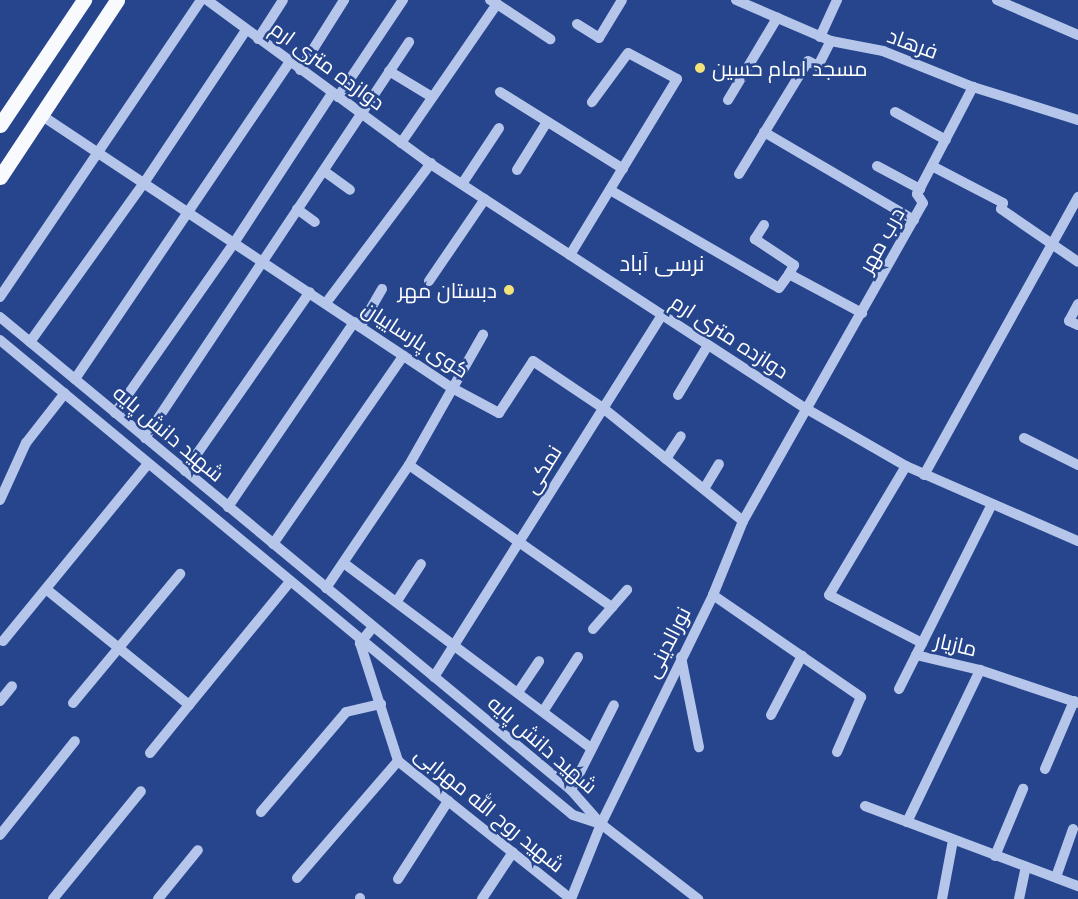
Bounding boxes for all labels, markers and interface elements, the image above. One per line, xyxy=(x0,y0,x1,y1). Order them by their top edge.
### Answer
street label: دوازده متری ارم xyxy=(266,15,390,115)
street label: فرهاد xyxy=(884,22,942,64)
place label: مسجد امام حسین xyxy=(712,55,867,81)
marker: مسجد امام حسین xyxy=(693,61,707,75)
street label: درب مهر xyxy=(853,203,909,277)
district label: نرسی آباد xyxy=(620,251,704,277)
place label: دبستان مهر xyxy=(398,277,497,303)
marker: دبستان مهر xyxy=(502,283,516,297)
street label: دوازده متری ارم xyxy=(666,289,794,383)
street label: کوی پارساییان xyxy=(358,295,474,383)
street label: شهید دانش پایه xyxy=(109,379,229,487)
street label: نمکی xyxy=(517,440,567,498)
street label: نورالدینی xyxy=(638,602,696,682)
street label: مازیار xyxy=(932,627,980,661)
street label: شهید دانش پایه xyxy=(483,690,603,798)
street label: شهید روح الله مهرابی xyxy=(410,741,570,877)

